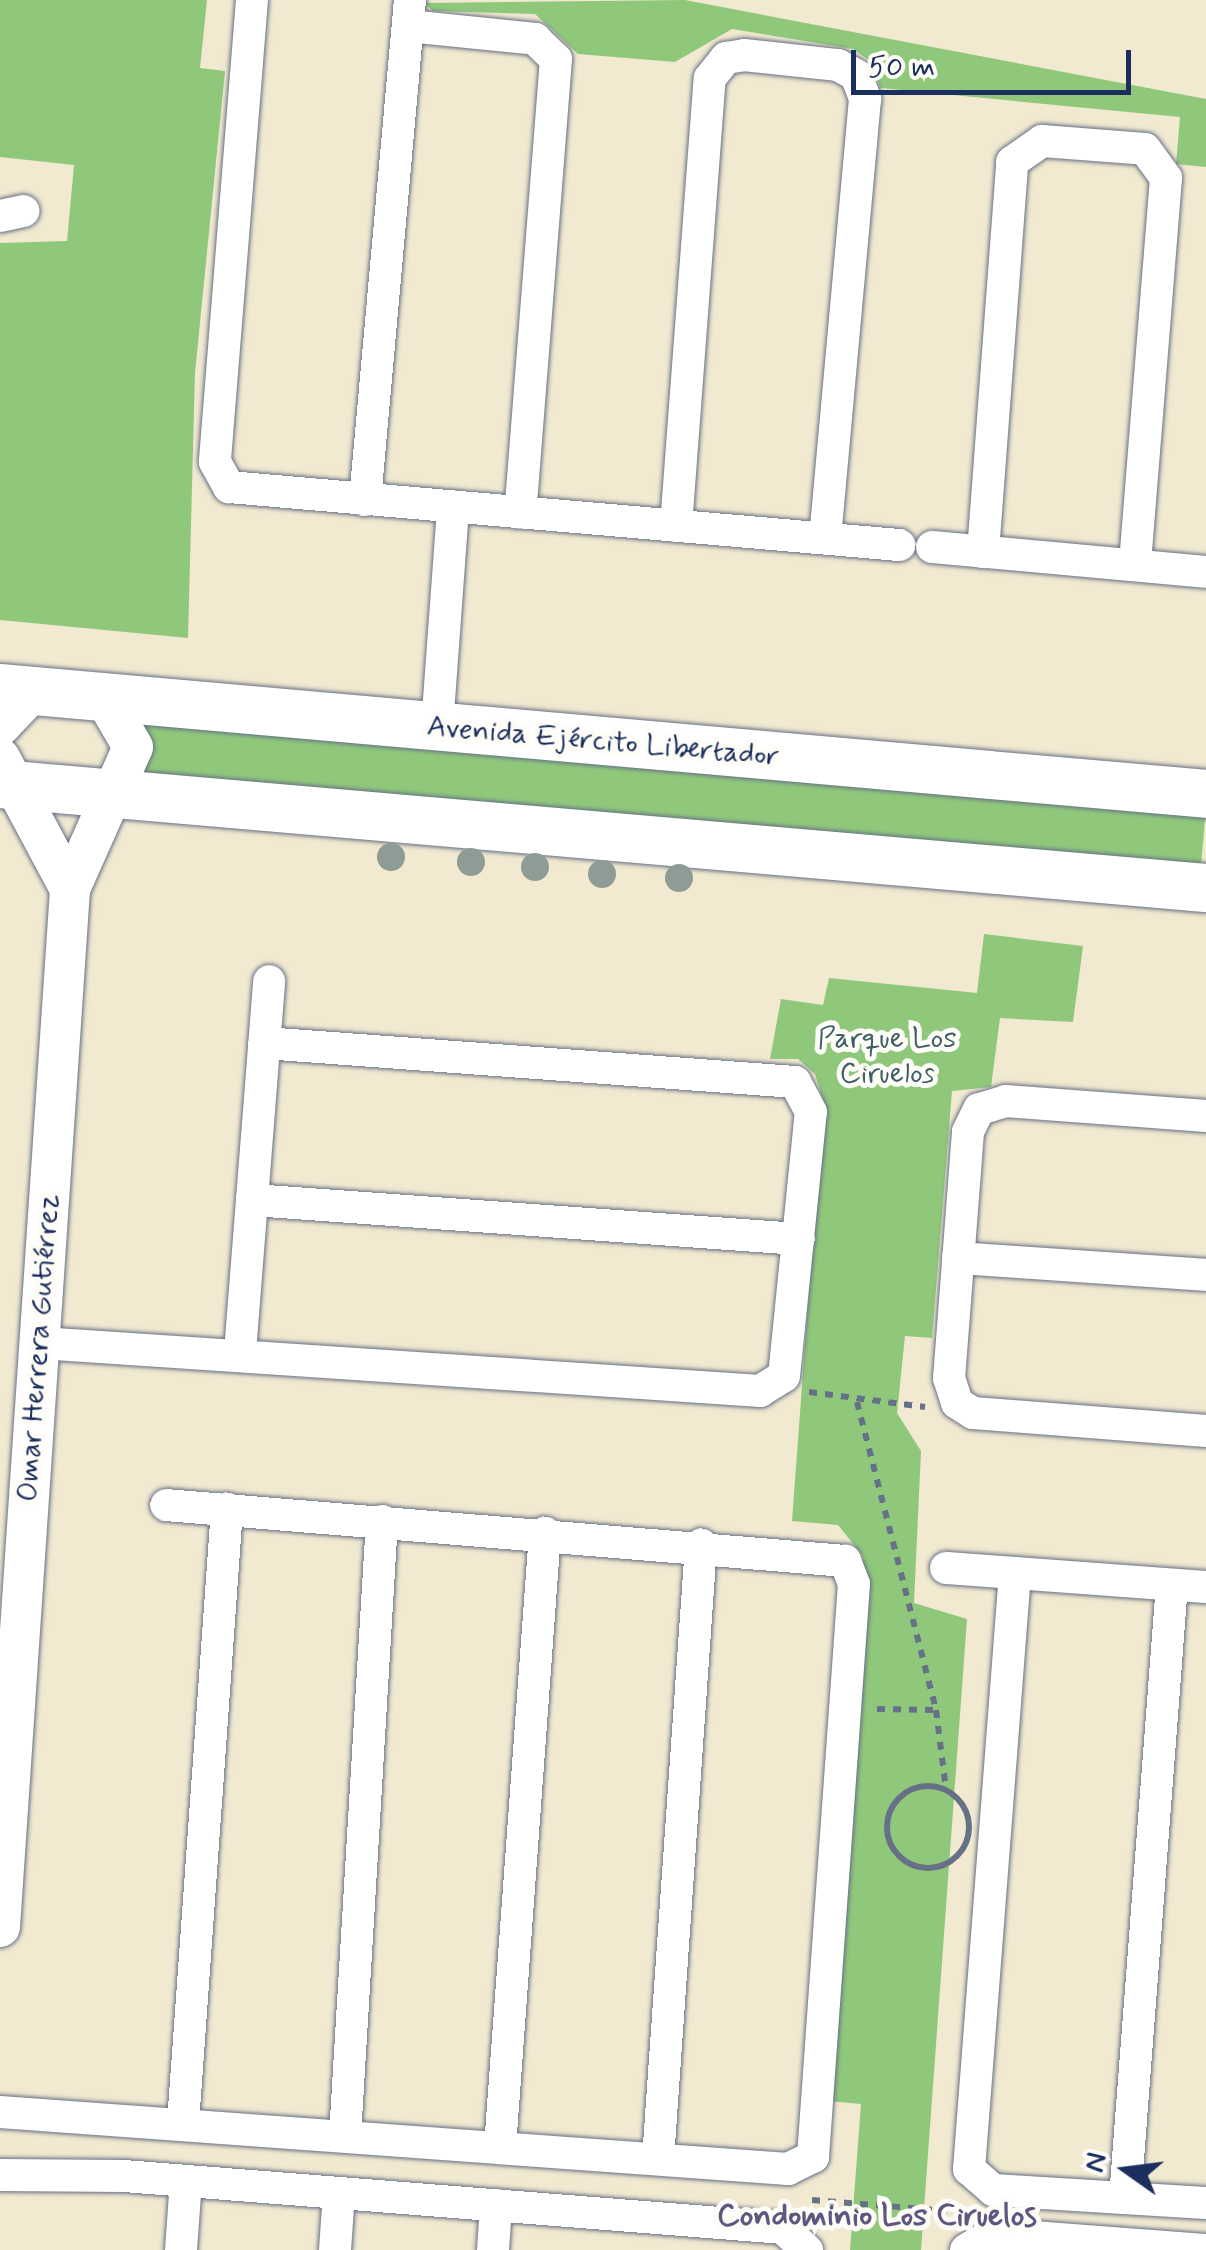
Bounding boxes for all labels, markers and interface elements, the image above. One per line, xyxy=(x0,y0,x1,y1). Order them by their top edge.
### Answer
scale bar xyxy=(856,30,1136,92)
text: 50 m xyxy=(868,48,935,87)
street label: Avenida Ejército Libertador xyxy=(427,709,779,775)
park label: Parque Los Ciruelos xyxy=(817,1021,957,1092)
street label: Omar Herrera Gutiérrez xyxy=(10,1192,68,1504)
north arrow xyxy=(1076,2120,1176,2220)
text: N xyxy=(1076,2149,1117,2176)
district label: Condominio Los Ciruelos xyxy=(716,2197,1038,2235)

